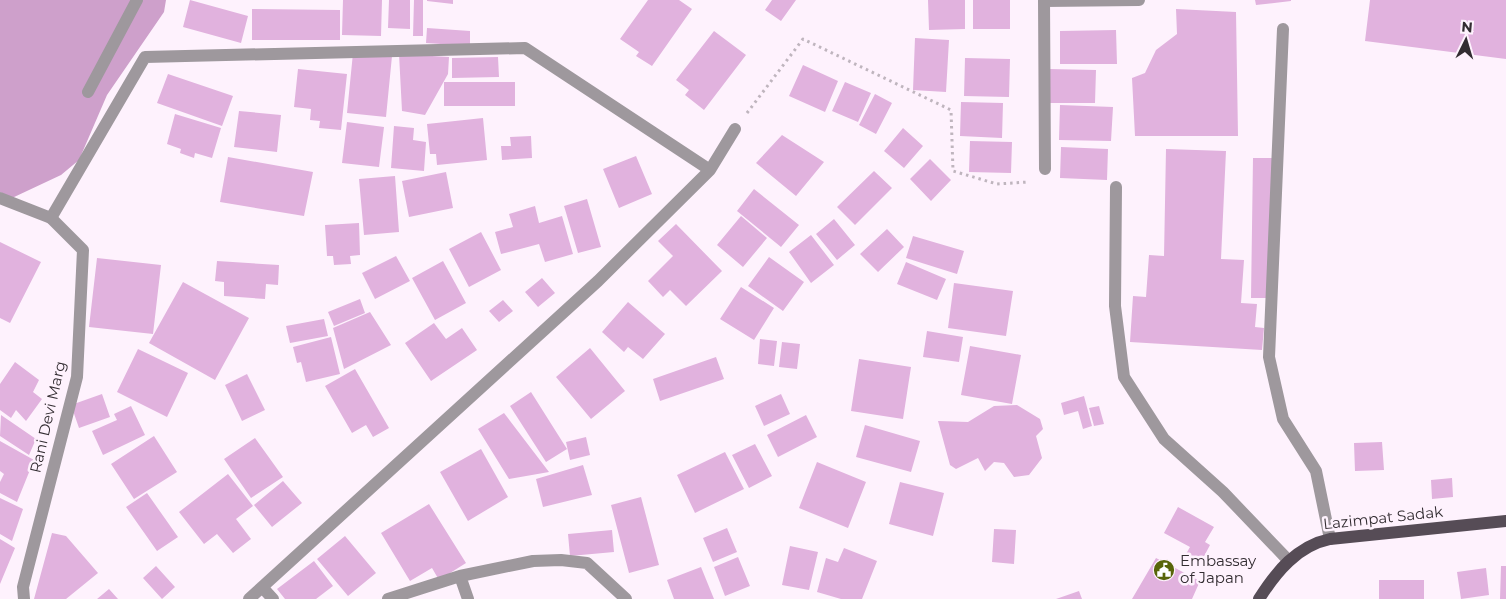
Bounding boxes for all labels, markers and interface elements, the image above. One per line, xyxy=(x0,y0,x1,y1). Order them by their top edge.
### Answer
north arrow xyxy=(1441,15,1491,65)
text: N xyxy=(1461,18,1474,37)
street label: Rani Devi Marg xyxy=(25,359,70,475)
street label: Lazimpat Sadak xyxy=(1322,502,1444,533)
place label: Embassay of Japan xyxy=(1180,551,1257,587)
public building icon: Embassay of Japan xyxy=(1152,558,1176,582)

